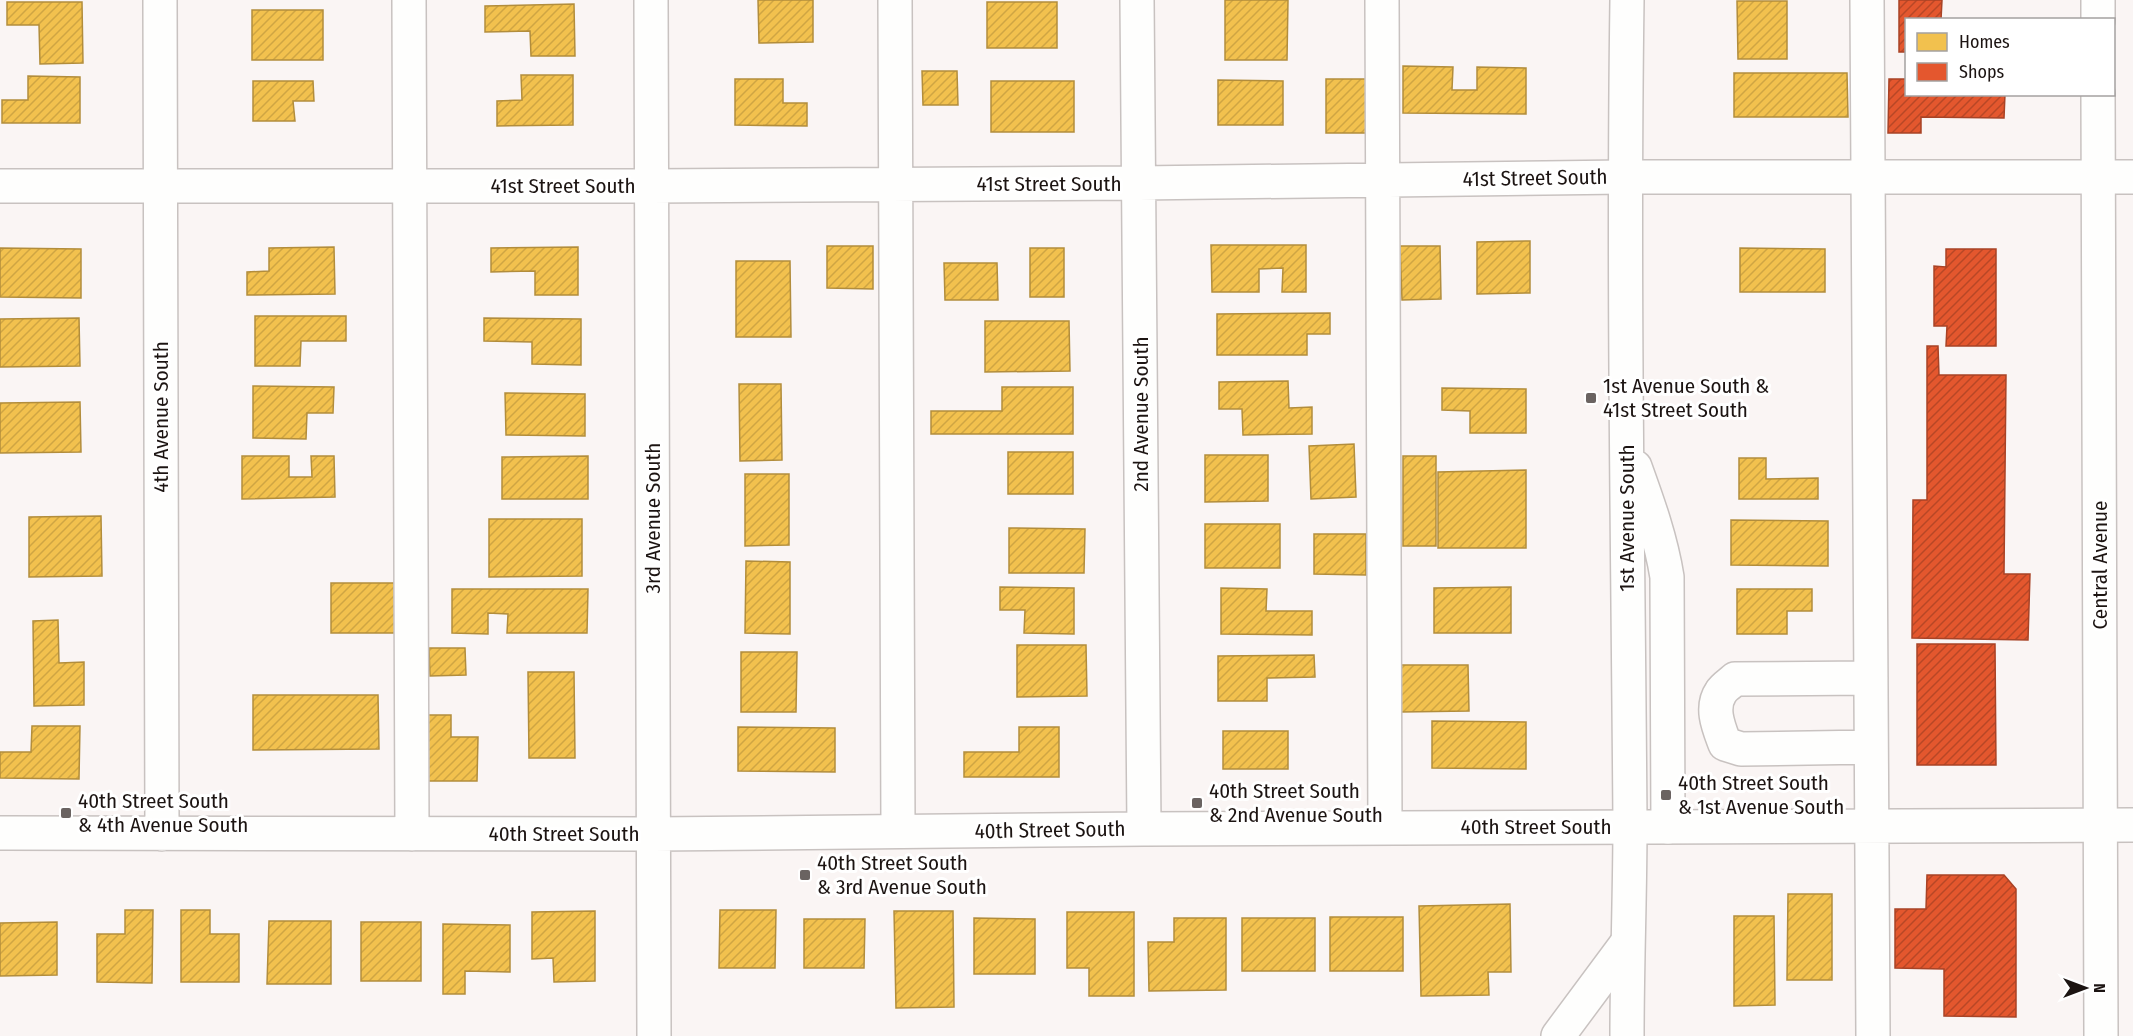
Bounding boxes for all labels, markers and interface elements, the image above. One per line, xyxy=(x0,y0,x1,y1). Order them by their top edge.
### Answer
legend xyxy=(1905,18,2115,96)
text: Homes xyxy=(1959,31,2010,53)
text: Shops xyxy=(1959,61,2004,83)
street label: 41st Street South xyxy=(1462,164,1608,192)
street label: 41st Street South xyxy=(977,171,1121,197)
street label: 41st Street South xyxy=(491,173,635,199)
street label: 2nd Avenue South xyxy=(1128,337,1154,491)
street label: 4th Avenue South xyxy=(148,341,174,493)
place label: 1st Avenue South & 41st Street South xyxy=(1603,373,1769,423)
marker: 1st Avenue South & 41st Street South xyxy=(1584,391,1598,405)
street label: 3rd Avenue South xyxy=(640,443,666,593)
street label: 1st Avenue South xyxy=(1614,444,1640,592)
street label: Central Avenue xyxy=(2087,501,2113,629)
place label: 40th Street South & 1st Avenue South xyxy=(1678,770,1844,820)
place label: 40th Street South & 2nd Avenue South xyxy=(1209,778,1383,828)
place label: 40th Street South & 4th Avenue South xyxy=(78,788,248,838)
marker: 40th Street South & 1st Avenue South xyxy=(1659,788,1673,802)
marker: 40th Street South & 2nd Avenue South xyxy=(1190,796,1204,810)
marker: 40th Street South & 4th Avenue South xyxy=(59,806,73,820)
street label: 40th Street South xyxy=(1461,814,1611,840)
street label: 40th Street South xyxy=(974,816,1126,844)
street label: 40th Street South xyxy=(489,821,639,847)
place label: 40th Street South & 3rd Avenue South xyxy=(817,850,987,900)
marker: 40th Street South & 3rd Avenue South xyxy=(798,868,812,882)
north arrow xyxy=(2055,958,2115,1018)
text: N xyxy=(2090,983,2109,993)

